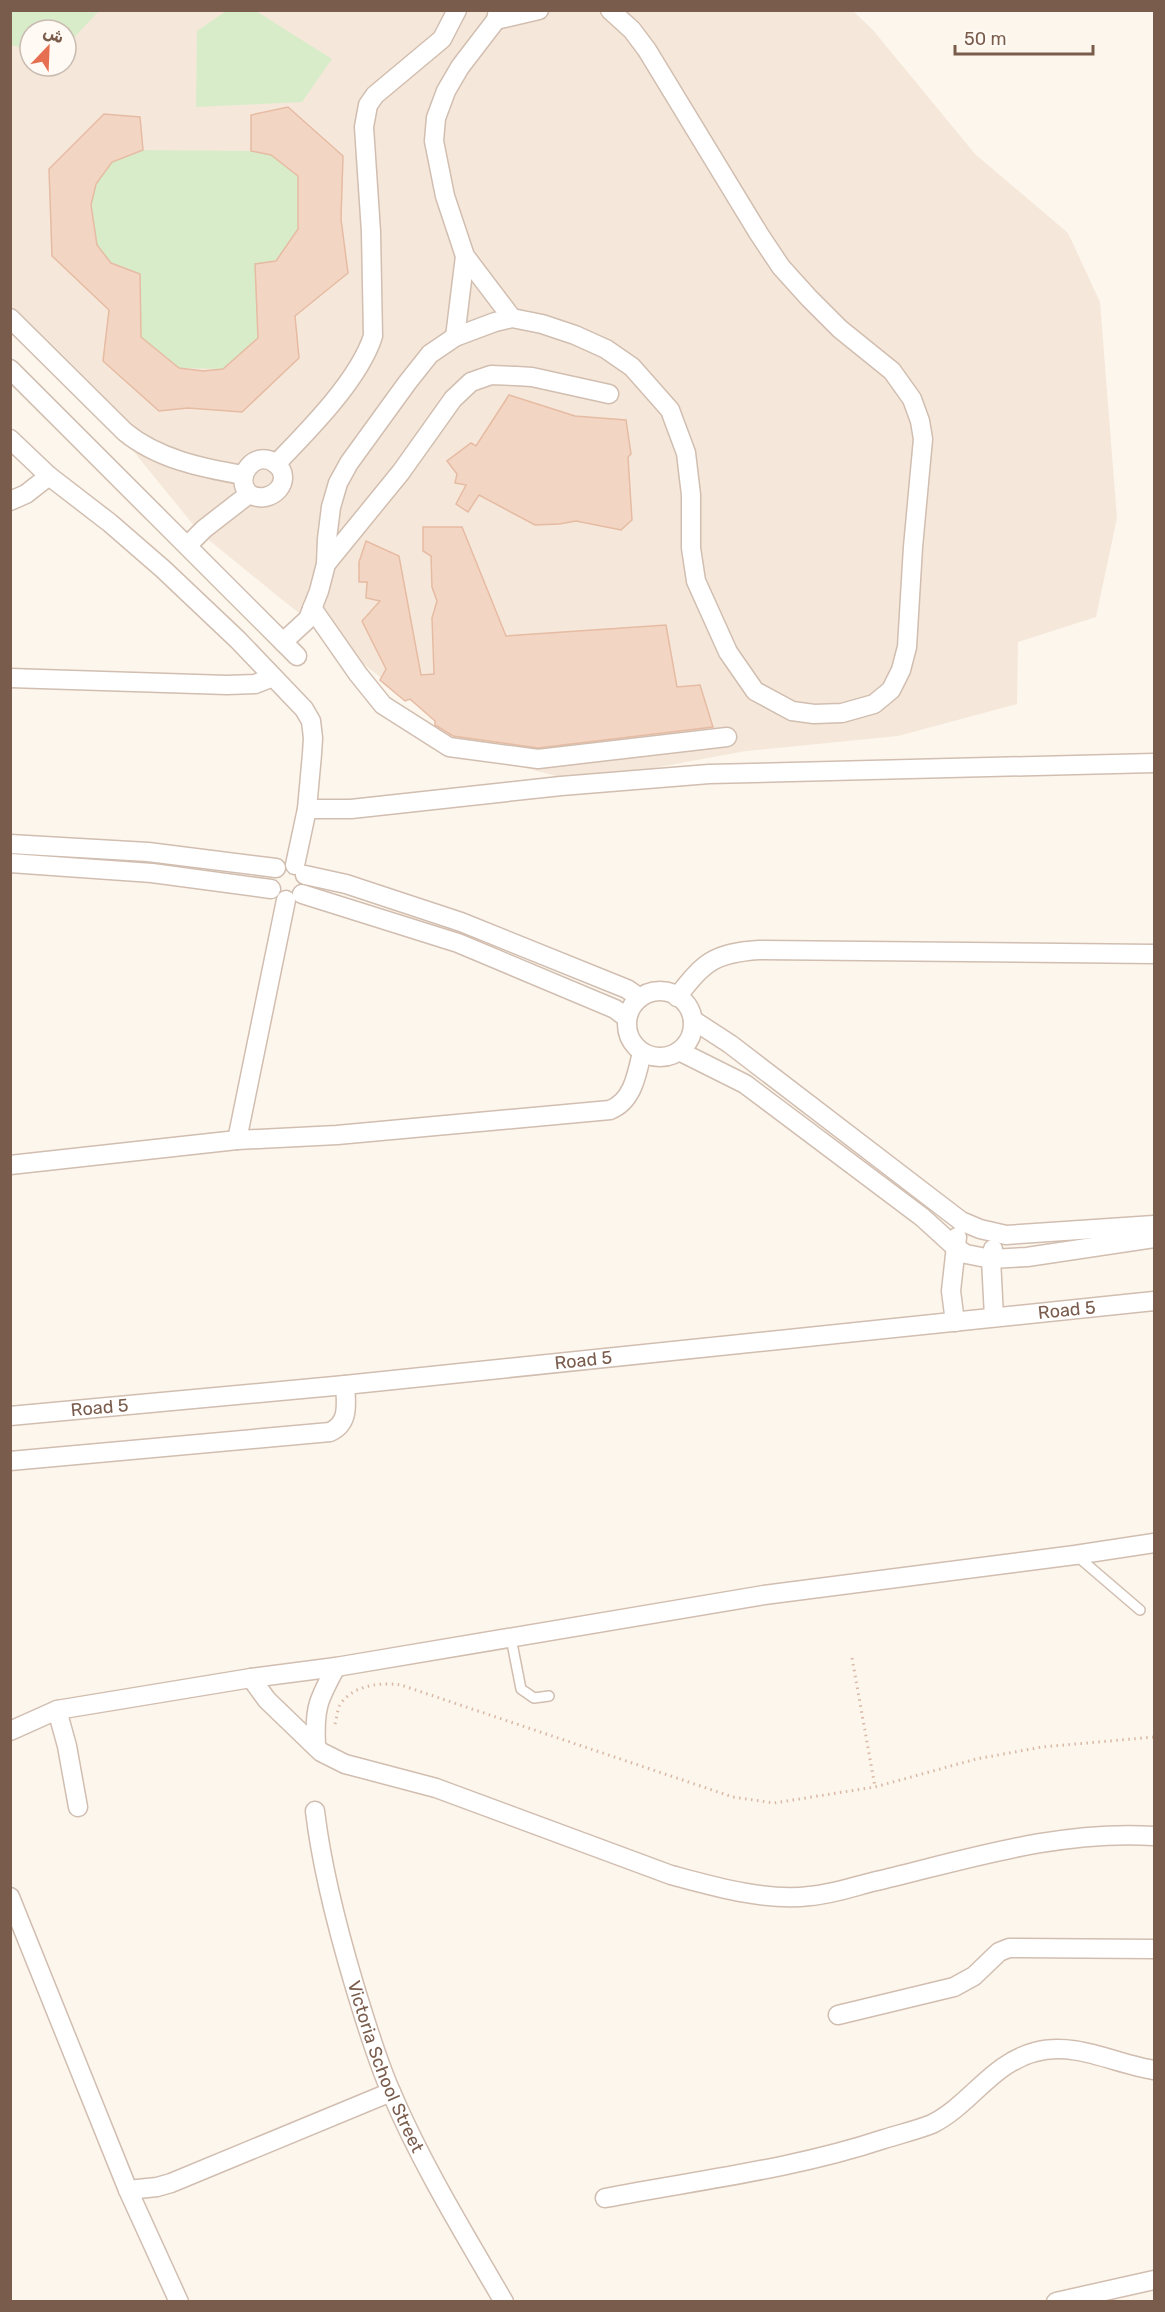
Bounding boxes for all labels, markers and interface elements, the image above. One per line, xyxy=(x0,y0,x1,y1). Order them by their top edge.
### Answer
north arrow xyxy=(18,18,78,78)
scale bar xyxy=(955,18,1093,56)
text: ش xyxy=(41,22,67,47)
text: 50 m xyxy=(964,28,1007,50)
street label: Road 5 xyxy=(1037,1296,1097,1324)
street label: Road 5 xyxy=(553,1346,613,1374)
street label: Road 5 xyxy=(70,1394,129,1421)
street label: Victoria School Street xyxy=(343,1978,429,2156)

